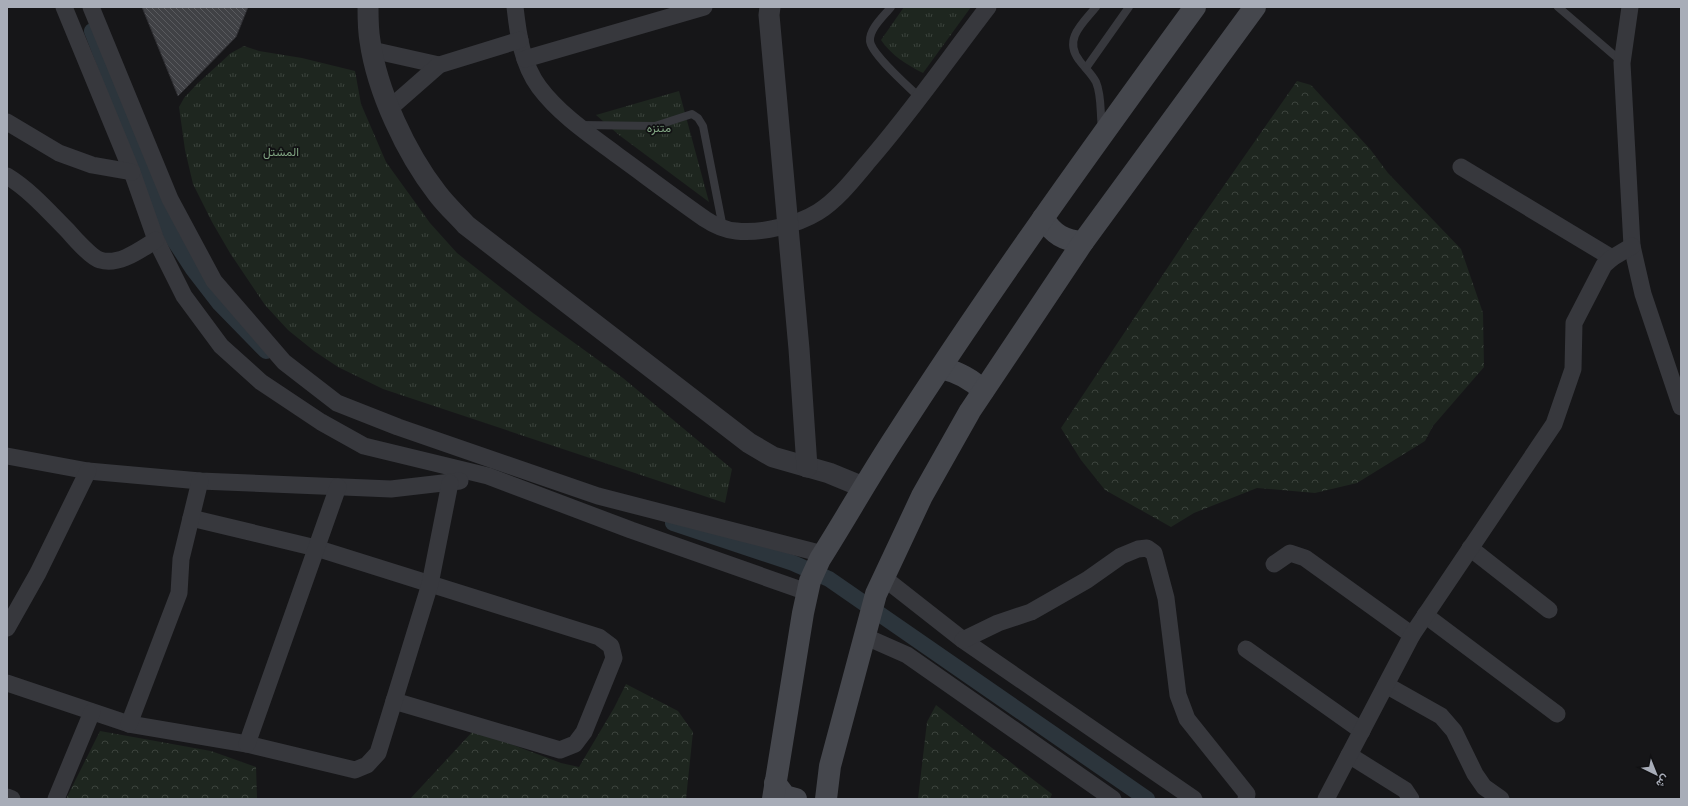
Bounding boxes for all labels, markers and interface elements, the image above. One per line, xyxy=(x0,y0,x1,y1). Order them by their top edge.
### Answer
park label: متنزه xyxy=(647,121,671,136)
park label: المشتل xyxy=(263,145,299,160)
north arrow xyxy=(1636,754,1676,794)
text: ش xyxy=(1653,772,1672,790)

